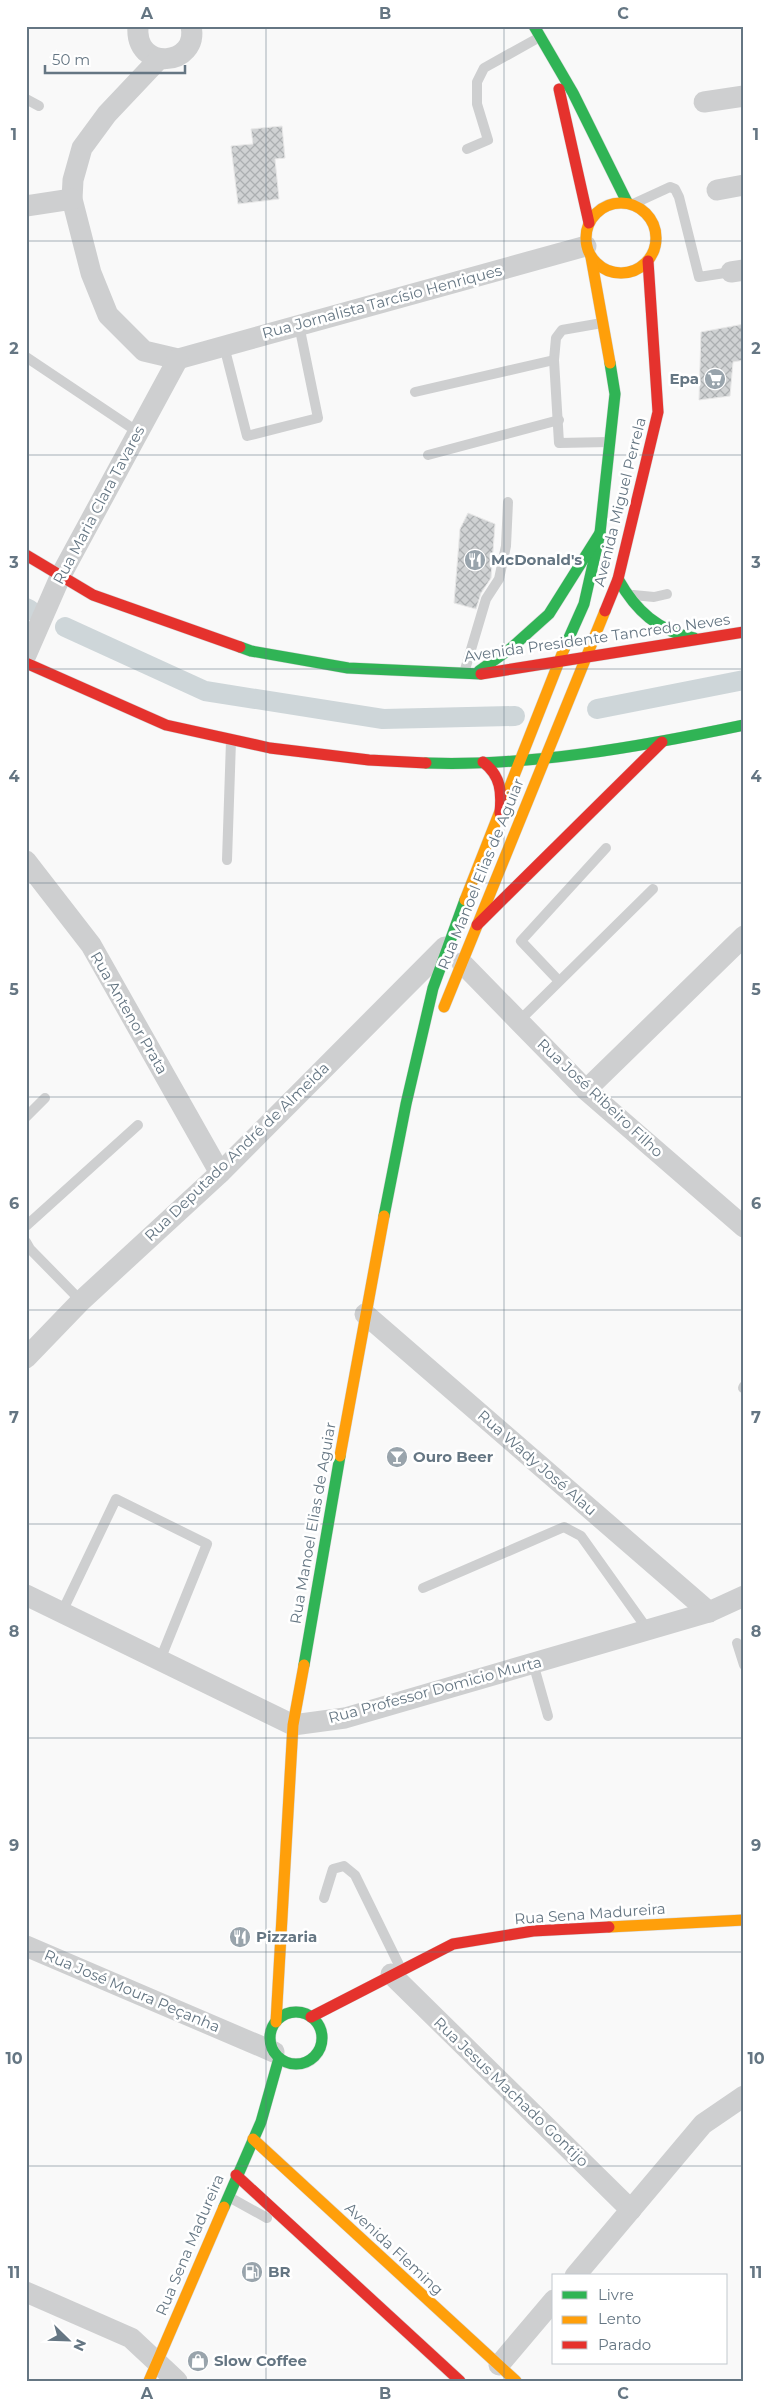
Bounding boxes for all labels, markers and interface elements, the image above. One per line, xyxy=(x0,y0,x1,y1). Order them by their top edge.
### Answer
text: A xyxy=(140,4,154,23)
text: B xyxy=(379,4,391,23)
text: C xyxy=(617,4,629,23)
scale bar xyxy=(45,42,185,74)
text: 50 m xyxy=(52,50,90,69)
text: 1 xyxy=(11,125,17,144)
text: 1 xyxy=(753,125,759,144)
street label: Rua Jornalista Tarcísio Henriques xyxy=(260,260,504,343)
text: 2 xyxy=(9,339,19,358)
text: 2 xyxy=(751,339,761,358)
supermarket icon: Epa xyxy=(703,367,727,391)
place label: Epa xyxy=(669,369,699,388)
street label: Avenida Miguel Perrela xyxy=(589,415,650,588)
street label: Rua Maria Clara Tavares xyxy=(49,422,149,587)
restaurant icon: McDonald's xyxy=(463,548,487,572)
place label: McDonald's xyxy=(491,550,582,569)
text: 3 xyxy=(8,553,19,572)
text: 3 xyxy=(750,553,761,572)
street label: Avenida Presidente Tancredo Neves xyxy=(463,609,731,666)
text: 4 xyxy=(8,767,20,786)
text: 4 xyxy=(750,767,762,786)
street label: Rua Manoel Elias de Aguiar xyxy=(433,775,528,972)
street label: Rua Antenor Prata xyxy=(87,948,172,1077)
text: 5 xyxy=(9,980,19,999)
text: 5 xyxy=(751,980,761,999)
street label: Rua José Ribeiro Filho xyxy=(533,1034,667,1161)
street label: Rua Deputado André de Almeida xyxy=(140,1058,333,1245)
text: 6 xyxy=(9,1194,19,1213)
text: 6 xyxy=(751,1194,761,1213)
street label: Rua Wady José Alau xyxy=(474,1406,601,1519)
text: 7 xyxy=(9,1408,19,1427)
text: 7 xyxy=(751,1408,761,1427)
street label: Rua Manoel Elias de Aguiar xyxy=(285,1420,340,1625)
bar icon: Ouro Beer xyxy=(385,1445,409,1469)
place label: Ouro Beer xyxy=(413,1447,494,1466)
text: 8 xyxy=(9,1622,19,1641)
text: 8 xyxy=(751,1622,761,1641)
street label: Rua Professor Domicio Murta xyxy=(326,1652,544,1727)
text: 9 xyxy=(9,1836,19,1855)
text: 9 xyxy=(751,1836,761,1855)
street label: Rua Sena Madureira xyxy=(514,1899,666,1928)
restaurant icon: Pizzaria xyxy=(228,1925,252,1949)
place label: Pizzaria xyxy=(256,1927,317,1946)
street label: Rua José Moura Peçanha xyxy=(41,1945,223,2036)
street label: Rua Jesus Machado Gontijo xyxy=(430,2013,593,2171)
text: 10 xyxy=(5,2049,23,2068)
text: 10 xyxy=(747,2049,765,2068)
street label: Rua Sena Madureira xyxy=(151,2171,228,2318)
street label: Avenida Fleming xyxy=(341,2198,447,2299)
fuel station icon: BR xyxy=(240,2260,264,2284)
place label: BR xyxy=(268,2262,291,2281)
text: 11 xyxy=(8,2263,20,2282)
text: 11 xyxy=(750,2263,762,2282)
legend xyxy=(552,2274,728,2364)
text: Livre xyxy=(598,2285,634,2304)
text: Lento xyxy=(598,2309,641,2328)
north arrow xyxy=(42,2314,92,2364)
text: Parado xyxy=(598,2335,651,2354)
text: N xyxy=(69,2336,90,2354)
shop icon: Slow Coffee xyxy=(186,2349,210,2373)
place label: Slow Coffee xyxy=(214,2351,307,2370)
text: A xyxy=(140,2384,154,2403)
text: B xyxy=(379,2384,391,2403)
text: C xyxy=(617,2384,629,2403)

